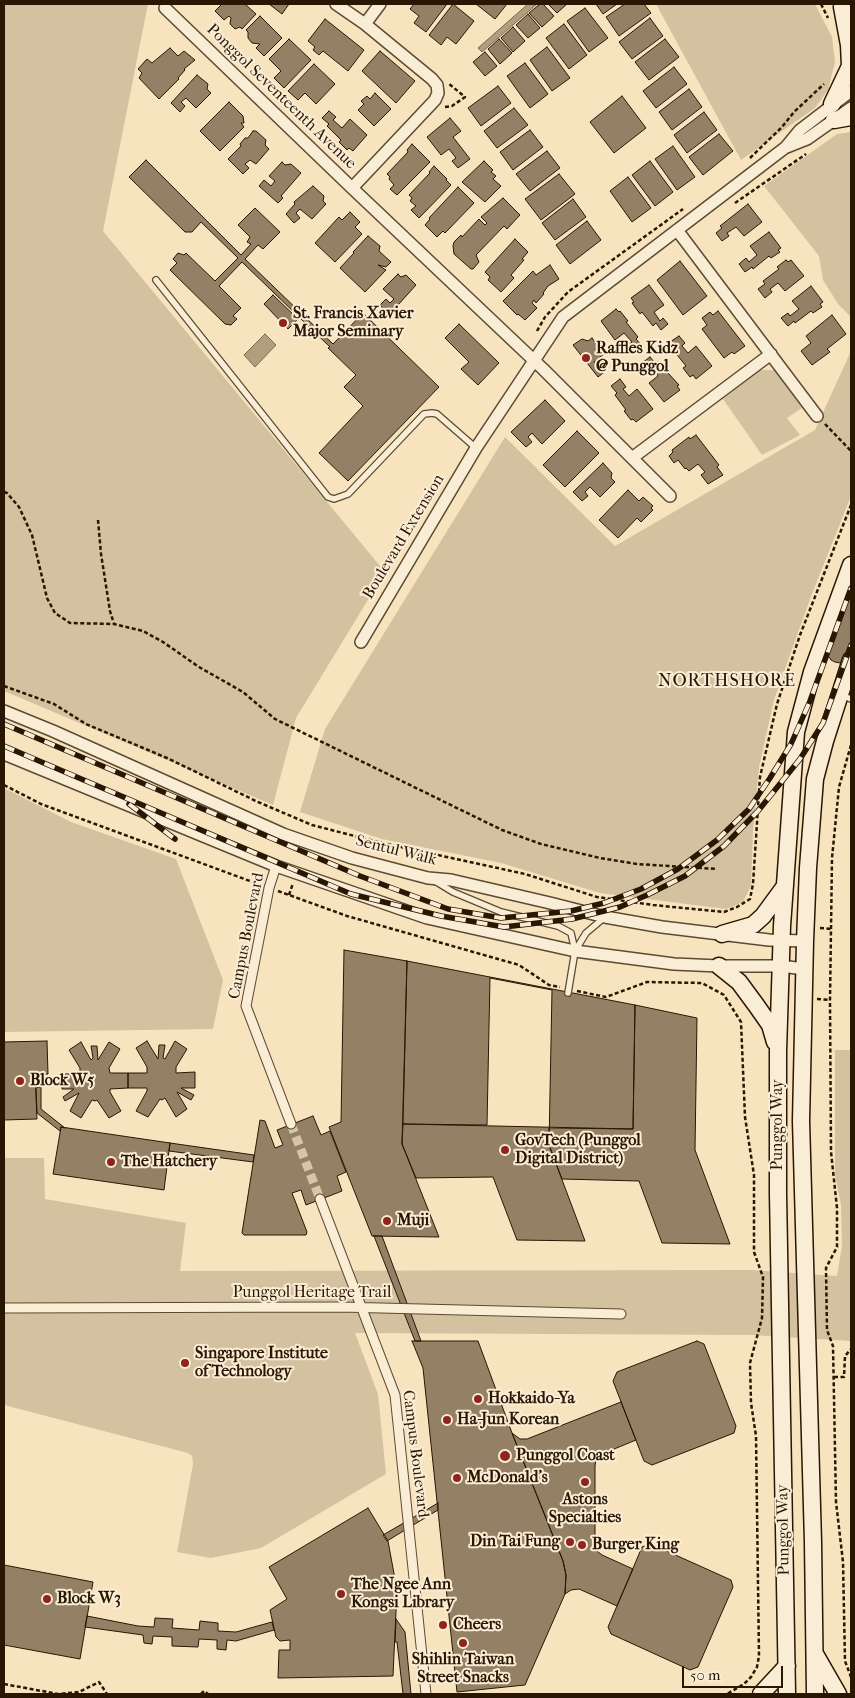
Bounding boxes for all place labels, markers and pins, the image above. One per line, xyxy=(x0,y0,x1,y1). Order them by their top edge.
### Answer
place label: St. Francis Xavier Major Seminary xyxy=(293,304,414,342)
marker: St. Francis Xavier Major Seminary xyxy=(277,317,289,329)
place label: Raffles Kidz @ Punggol xyxy=(596,339,678,377)
marker: Raffles Kidz @ Punggol xyxy=(580,352,592,364)
place label: Block W5 xyxy=(30,1071,94,1091)
marker: Block W5 xyxy=(14,1075,26,1087)
place label: GovTech (Punggol Digital District) xyxy=(515,1131,641,1169)
marker: GovTech (Punggol Digital District) xyxy=(499,1144,511,1156)
place label: The Hatchery xyxy=(121,1152,217,1172)
marker: The Hatchery xyxy=(105,1156,117,1168)
place label: Muji xyxy=(397,1211,429,1231)
marker: Muji xyxy=(381,1215,393,1227)
place label: Singapore Institute of Technology xyxy=(195,1344,328,1382)
marker: Singapore Institute of Technology xyxy=(179,1357,191,1369)
place label: Hokkaido-Ya xyxy=(488,1389,575,1409)
marker: Hokkaido-Ya xyxy=(472,1393,484,1405)
place label: Ha-Jun Korean xyxy=(457,1410,559,1430)
marker: Ha-Jun Korean xyxy=(441,1414,453,1426)
place label: Punggol Coast xyxy=(516,1446,615,1466)
marker: Punggol Coast xyxy=(498,1449,512,1463)
place label: McDonald's xyxy=(467,1468,548,1488)
marker: McDonald's xyxy=(451,1472,463,1484)
marker: Astons Specialties xyxy=(579,1476,591,1488)
place label: Astons Specialties xyxy=(549,1490,621,1528)
place label: Din Tai Fung xyxy=(470,1532,560,1552)
place label: Burger King xyxy=(592,1535,679,1555)
marker: Din Tai Fung xyxy=(564,1536,576,1548)
marker: Burger King xyxy=(576,1539,588,1551)
place label: The Ngee Ann Kongsi Library xyxy=(351,1575,454,1613)
marker: The Ngee Ann Kongsi Library xyxy=(335,1588,347,1600)
place label: Block W3 xyxy=(57,1589,121,1609)
marker: Block W3 xyxy=(41,1593,53,1605)
place label: Cheers xyxy=(453,1615,501,1635)
marker: Cheers xyxy=(437,1619,449,1631)
marker: Shihlin Taiwan Street Snacks xyxy=(457,1637,469,1649)
place label: Shihlin Taiwan Street Snacks xyxy=(412,1650,514,1688)

